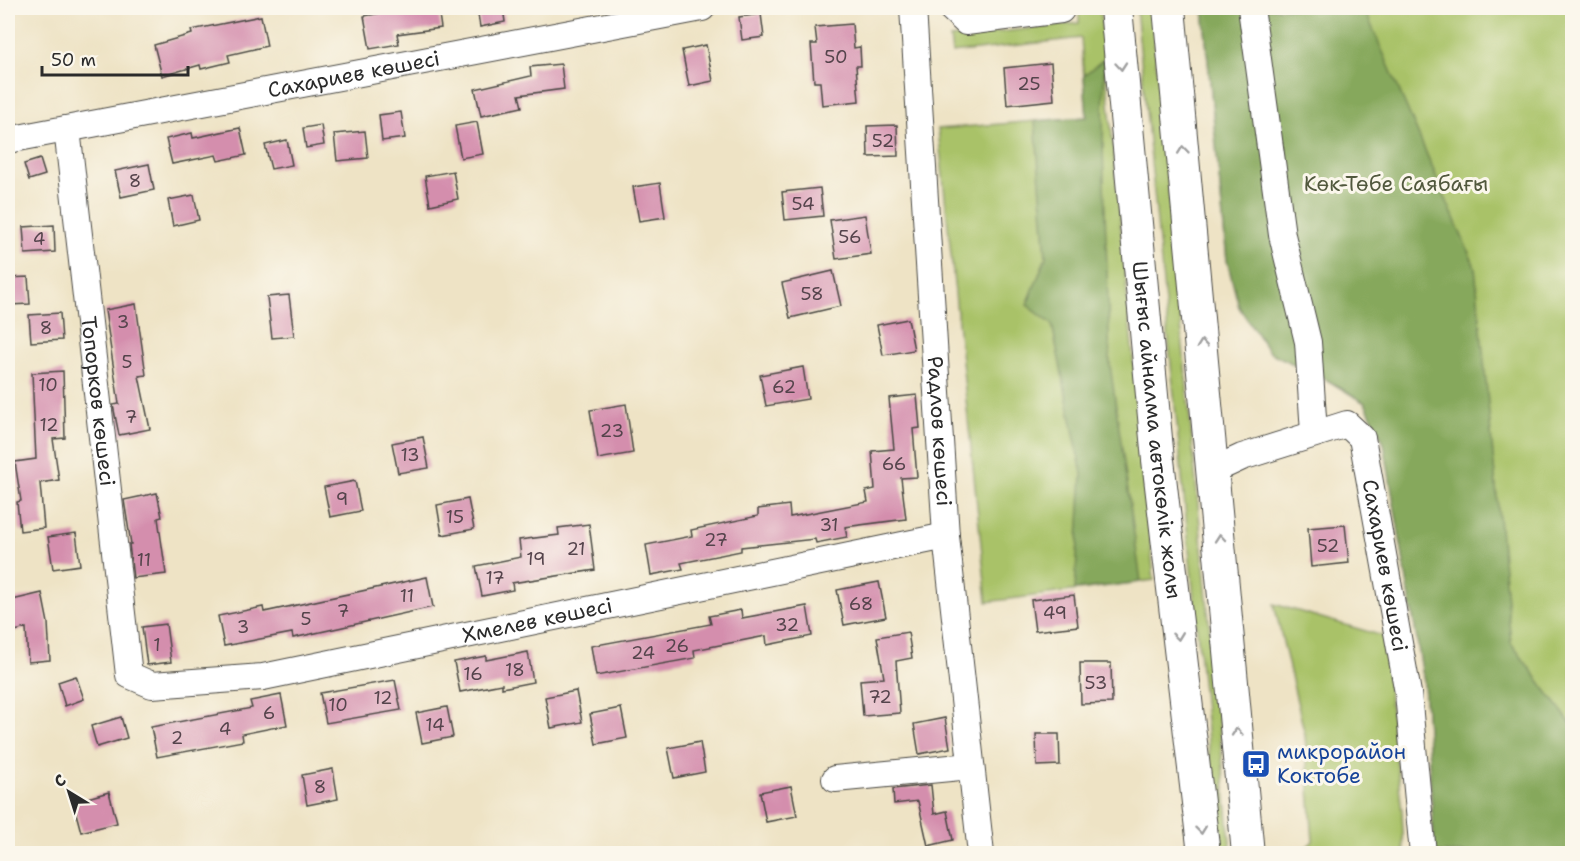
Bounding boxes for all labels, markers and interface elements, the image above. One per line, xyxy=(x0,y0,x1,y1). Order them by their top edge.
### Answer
scale bar xyxy=(42,39,188,77)
street label: Сахариев көшесі xyxy=(265,44,442,104)
house number: 50 xyxy=(824,45,848,69)
text: 50 m xyxy=(51,48,96,72)
one-way arrow xyxy=(1114,61,1127,70)
house number: 25 xyxy=(1017,72,1041,96)
house number: 52 xyxy=(872,129,894,153)
one-way arrow xyxy=(1177,146,1190,155)
house number: 8 xyxy=(129,169,141,193)
park label: Көк-Төбе Саябағы xyxy=(1304,170,1488,198)
house number: 54 xyxy=(791,192,815,216)
house number: 56 xyxy=(838,225,862,249)
house number: 4 xyxy=(33,227,45,251)
street label: Шығыс айналма автокөлік жолы xyxy=(1126,260,1188,601)
house number: 58 xyxy=(800,282,824,306)
house number: 3 xyxy=(117,310,129,334)
street label: Топорков көшесі xyxy=(74,315,121,488)
house number: 8 xyxy=(40,316,52,340)
one-way arrow xyxy=(1196,340,1209,349)
house number: 5 xyxy=(121,350,133,374)
street label: Радлов көшесі xyxy=(921,355,958,507)
house number: 10 xyxy=(38,373,58,397)
house number: 62 xyxy=(772,375,796,399)
house number: 7 xyxy=(125,405,137,429)
house number: 12 xyxy=(39,413,59,437)
house number: 23 xyxy=(600,419,624,443)
house number: 13 xyxy=(400,443,420,467)
house number: 66 xyxy=(882,452,906,476)
street label: Сахариев көшесі xyxy=(1356,477,1414,654)
house number: 9 xyxy=(336,487,348,511)
house number: 15 xyxy=(446,505,464,529)
house number: 31 xyxy=(819,513,839,537)
house number: 27 xyxy=(704,528,728,552)
one-way arrow xyxy=(1214,534,1227,543)
house number: 52 xyxy=(1317,534,1339,558)
house number: 21 xyxy=(566,537,586,561)
house number: 19 xyxy=(526,547,546,571)
house number: 11 xyxy=(137,548,151,572)
house number: 17 xyxy=(485,566,505,590)
house number: 11 xyxy=(400,584,414,608)
street label: Хмелев көшесі xyxy=(460,591,615,650)
house number: 68 xyxy=(849,592,873,616)
house number: 7 xyxy=(337,599,349,623)
house number: 49 xyxy=(1043,601,1067,625)
house number: 5 xyxy=(300,607,312,631)
house number: 32 xyxy=(775,613,799,637)
house number: 3 xyxy=(237,615,249,639)
one-way arrow xyxy=(1171,631,1184,640)
house number: 1 xyxy=(153,633,161,657)
house number: 26 xyxy=(665,634,689,658)
house number: 24 xyxy=(631,641,655,665)
house number: 18 xyxy=(505,658,525,682)
house number: 16 xyxy=(463,662,483,686)
house number: 53 xyxy=(1085,671,1107,695)
house number: 72 xyxy=(868,685,892,709)
house number: 12 xyxy=(373,686,393,710)
house number: 10 xyxy=(328,693,348,717)
house number: 6 xyxy=(263,701,275,725)
house number: 14 xyxy=(425,713,445,737)
house number: 4 xyxy=(219,717,231,741)
house number: 2 xyxy=(171,726,183,750)
one-way arrow xyxy=(1231,728,1244,737)
place label: микрорайон Коктобе xyxy=(1277,738,1406,790)
bus stop icon: микрорайон Коктобе xyxy=(1240,748,1272,780)
north arrow xyxy=(39,762,99,822)
text: С xyxy=(50,769,71,792)
house number: 8 xyxy=(314,775,326,799)
one-way arrow xyxy=(1194,825,1207,834)

